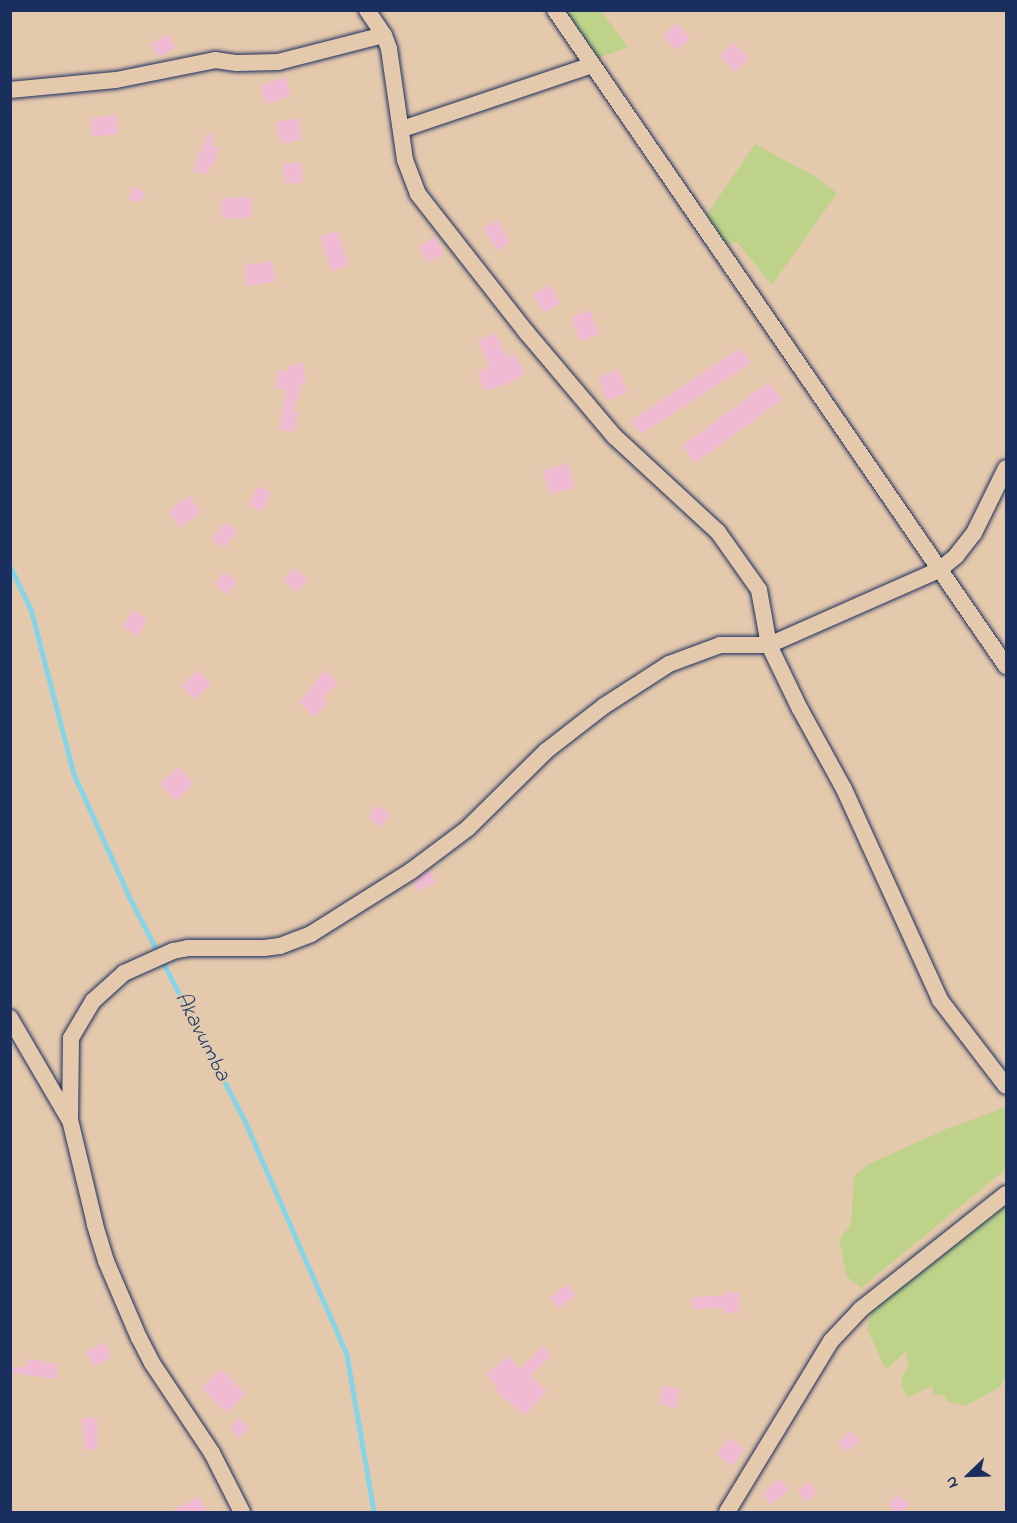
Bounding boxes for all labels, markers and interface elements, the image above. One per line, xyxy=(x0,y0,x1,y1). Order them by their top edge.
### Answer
water label: Akavumba xyxy=(167,988,235,1086)
north arrow xyxy=(939,1445,999,1505)
text: N xyxy=(939,1472,966,1492)

